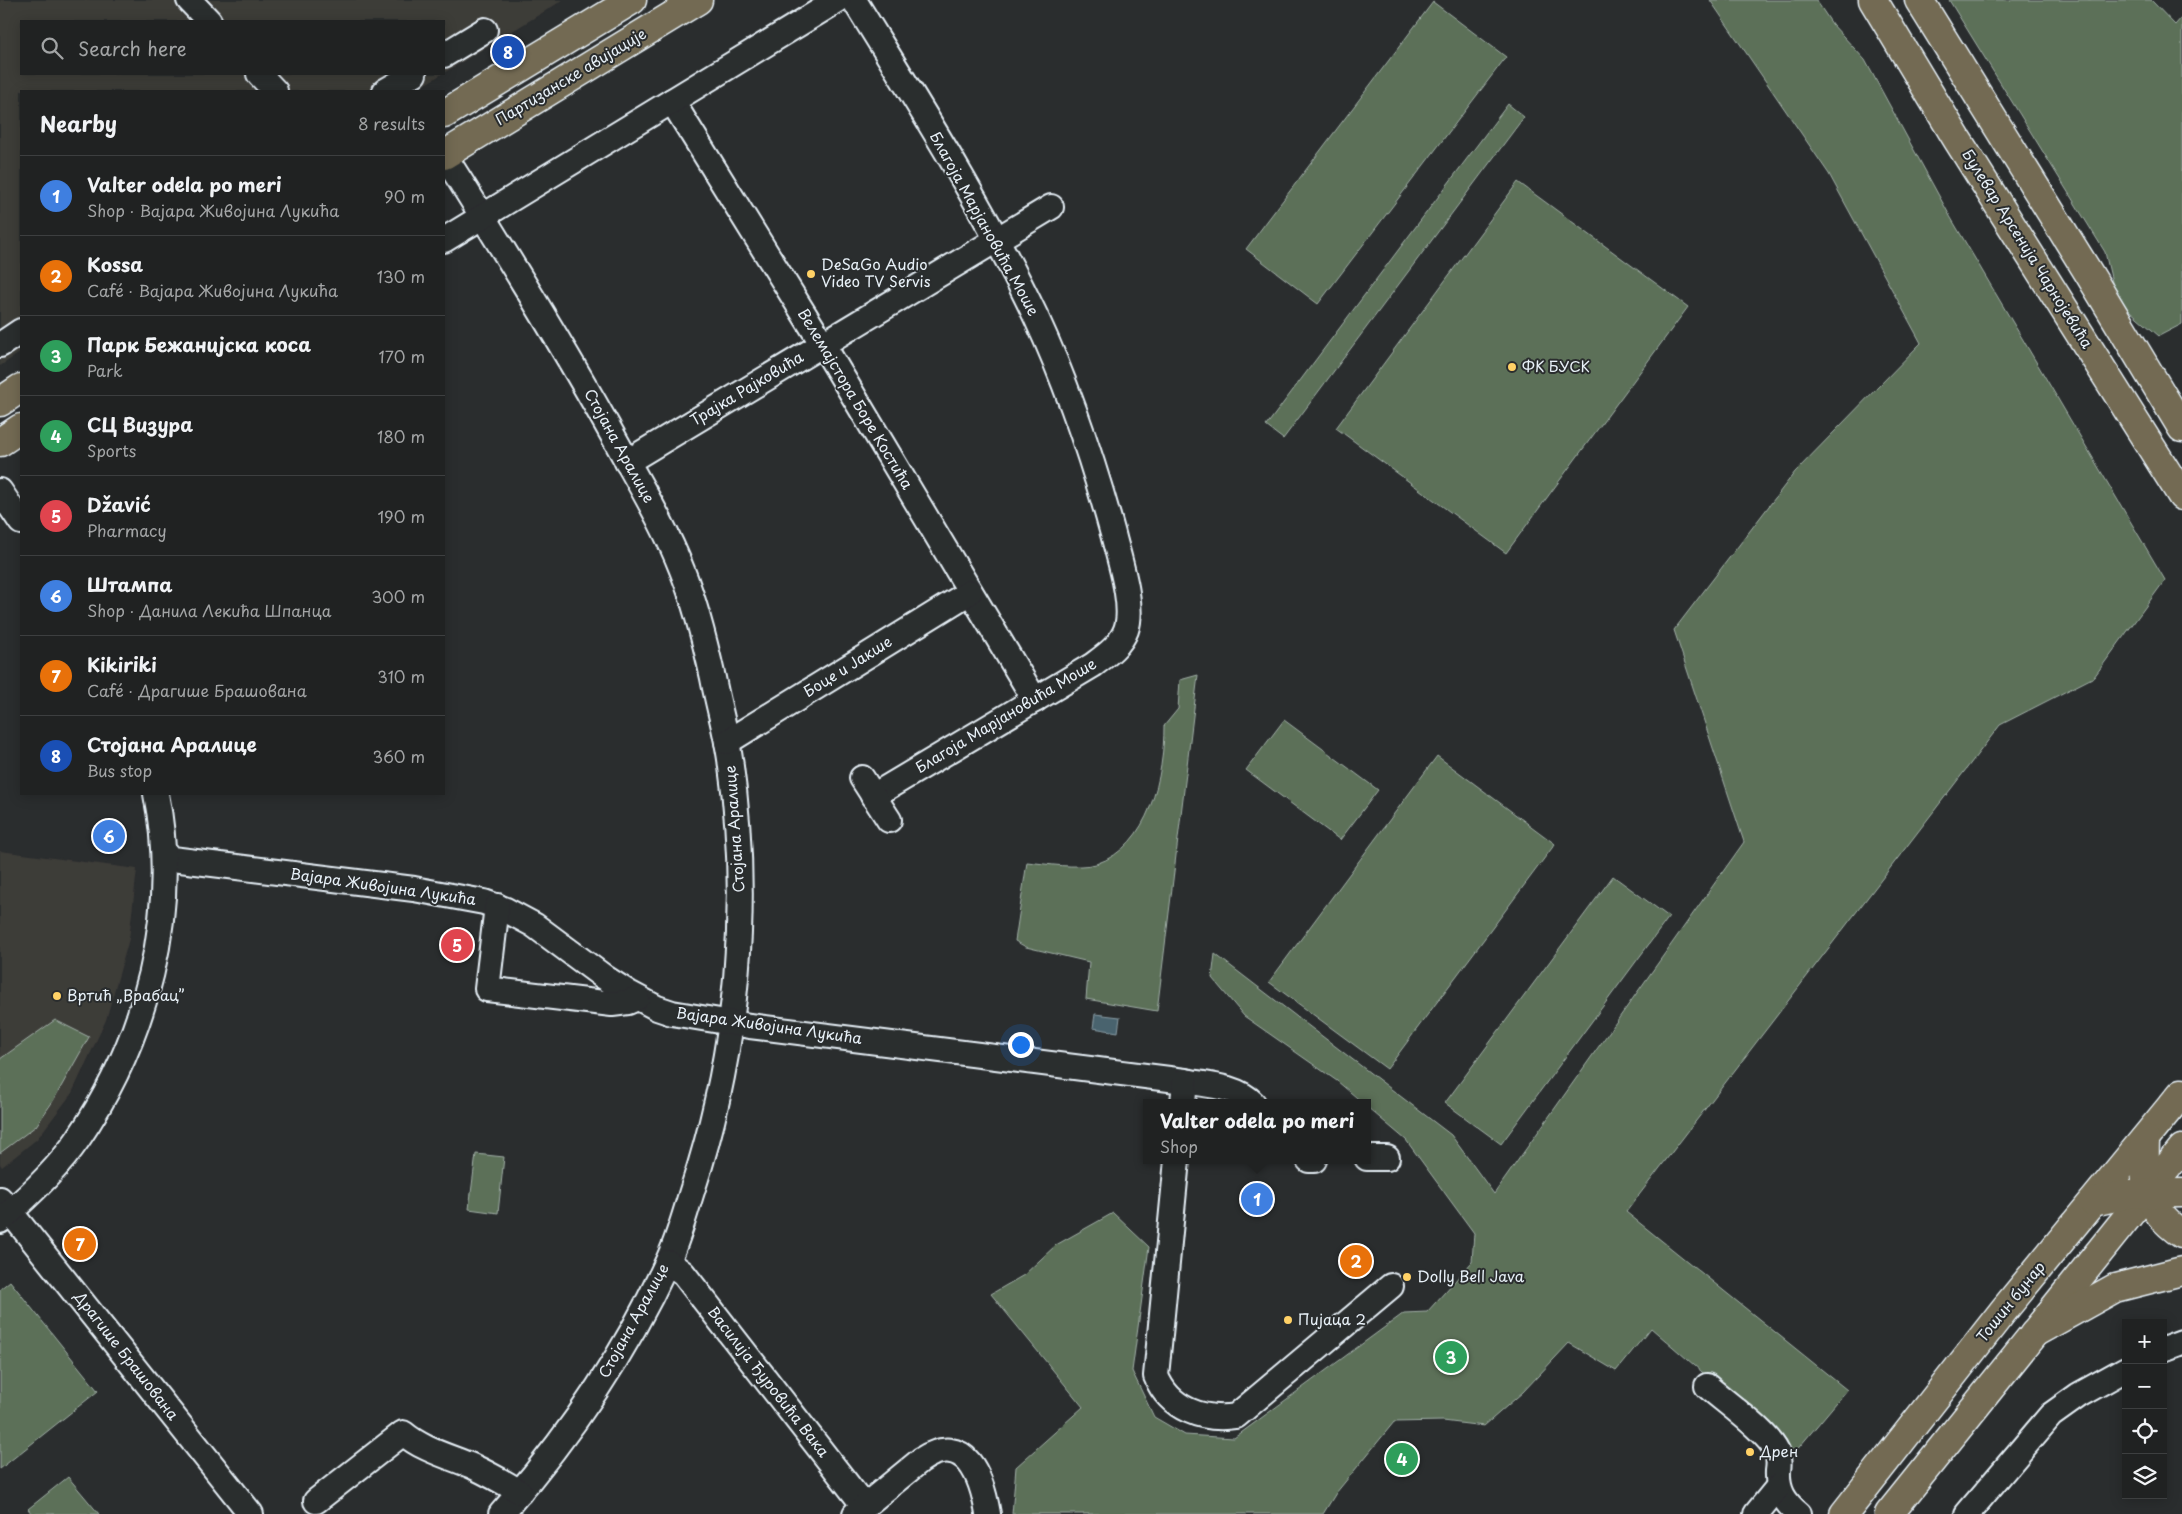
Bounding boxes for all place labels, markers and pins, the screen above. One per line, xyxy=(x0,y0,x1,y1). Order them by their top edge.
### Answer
pin: 8 xyxy=(492,33,524,71)
place label: DeSaGo Audio Video TV Servis xyxy=(821,252,931,292)
marker: DeSaGo Audio Video TV Servis xyxy=(805,268,817,280)
place label: ФК БУСК xyxy=(1522,354,1590,377)
marker: ФК БУСК xyxy=(1506,361,1518,373)
pin: 6 xyxy=(93,817,125,855)
pin: 5 xyxy=(441,926,473,964)
place label: Вртић „Врабац” xyxy=(67,983,184,1006)
marker: Вртић „Врабац” xyxy=(51,990,63,1002)
pin: 1 xyxy=(1241,1180,1273,1218)
pin: 7 xyxy=(64,1225,96,1263)
pin: 2 xyxy=(1340,1242,1372,1280)
place label: Dolly Bell Java xyxy=(1417,1264,1525,1287)
marker: Dolly Bell Java xyxy=(1401,1271,1413,1283)
place label: Пијаца 2 xyxy=(1298,1307,1366,1330)
marker: Пијаца 2 xyxy=(1282,1314,1294,1326)
pin: 3 xyxy=(1435,1338,1467,1376)
place label: Дрен xyxy=(1759,1439,1798,1462)
pin: 4 xyxy=(1386,1440,1418,1478)
marker: Дрен xyxy=(1744,1446,1756,1458)

